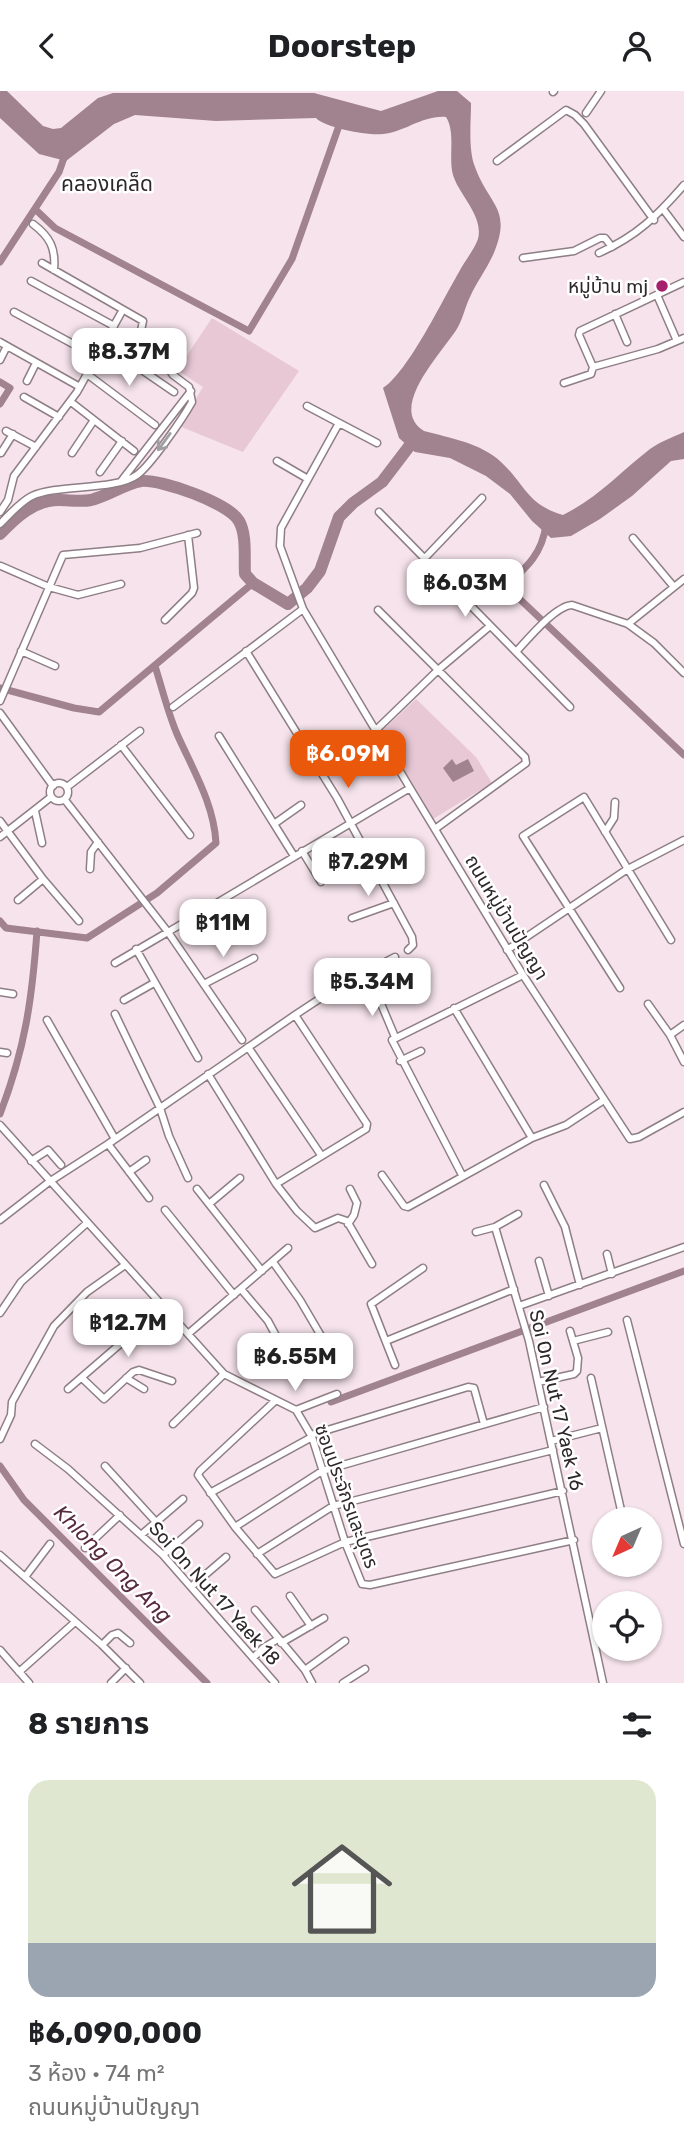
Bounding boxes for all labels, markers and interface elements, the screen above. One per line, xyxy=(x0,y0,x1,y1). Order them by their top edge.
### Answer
icon: back xyxy=(28,27,66,65)
text: Doorstep xyxy=(268,27,416,65)
icon: person xyxy=(618,27,656,65)
district label: คลองเคล็ด xyxy=(61,171,153,196)
place label: หมู่บ้าน mj xyxy=(568,275,648,299)
marker: หมู่บ้าน mj xyxy=(654,278,670,294)
pin: ฿8.37M xyxy=(72,329,186,388)
text: ฿8.37M xyxy=(88,337,170,365)
one-way arrow xyxy=(157,432,172,451)
pin: ฿6.03M xyxy=(408,559,522,619)
text: ฿6.03M xyxy=(423,568,507,596)
pin: ฿6.09M xyxy=(291,731,405,790)
text: ฿6.09M xyxy=(306,739,390,767)
pin: ฿7.29M xyxy=(311,839,425,898)
text: ฿7.29M xyxy=(328,847,408,875)
street label: ถนนหมู่บ้านปัญญา xyxy=(459,850,553,985)
pin: ฿11M xyxy=(182,899,264,959)
text: ฿11M xyxy=(195,908,251,936)
pin: ฿5.34M xyxy=(315,958,429,1018)
text: ฿5.34M xyxy=(330,967,414,995)
pin: ฿12.7M xyxy=(71,1299,185,1359)
street label: Soi On Nut 17 Yaek 16 xyxy=(524,1307,589,1493)
text: ฿12.7M xyxy=(89,1308,167,1336)
pin: ฿6.55M xyxy=(238,1333,352,1393)
text: ฿6.55M xyxy=(253,1342,337,1370)
street label: ซอนประจักรและบุตร xyxy=(310,1421,383,1571)
water label: Khlong Ong Ang xyxy=(49,1500,177,1628)
north arrow xyxy=(592,1507,662,1577)
map controls xyxy=(592,1507,662,1661)
street label: Soi On Nut 17 Yaek 18 xyxy=(144,1517,285,1670)
button: locate xyxy=(592,1591,662,1661)
text: 8 รายการ xyxy=(28,1706,149,1742)
icon: filters xyxy=(618,1706,656,1744)
icon: home xyxy=(279,1826,405,1952)
text: ฿6,090,000 xyxy=(28,2015,202,2051)
text: 3 ห้อง · 74 m² xyxy=(28,2059,165,2087)
text: ถนนหมู่บ้านปัญญา xyxy=(28,2093,200,2121)

